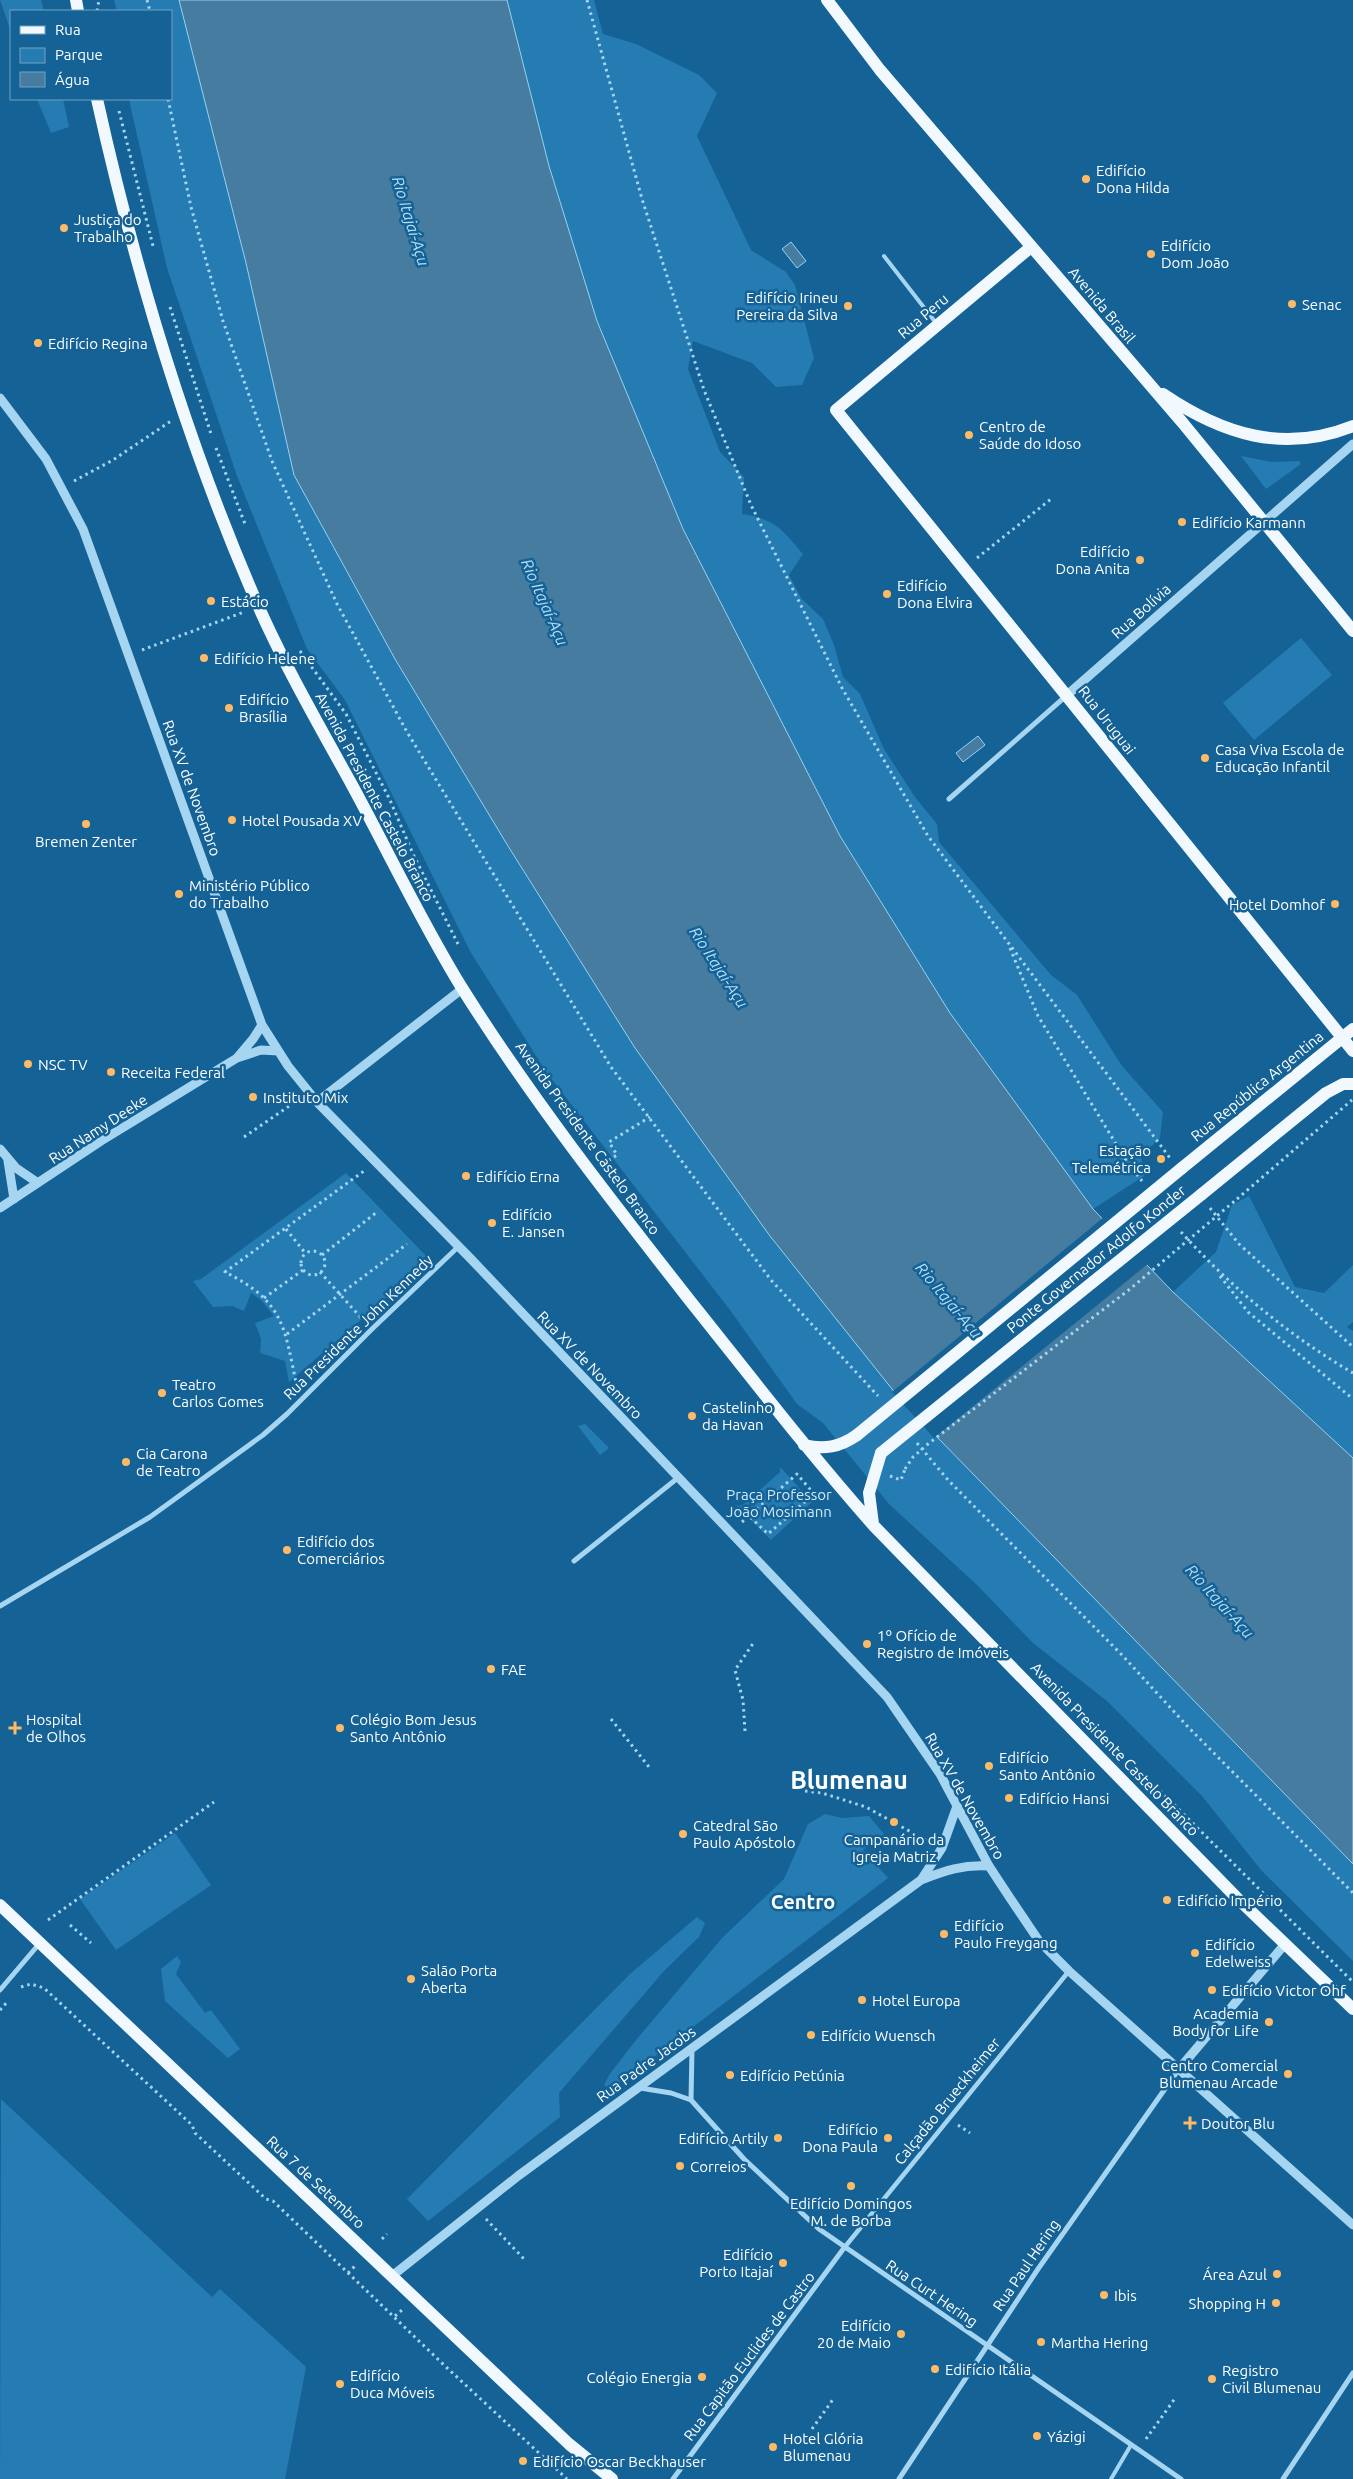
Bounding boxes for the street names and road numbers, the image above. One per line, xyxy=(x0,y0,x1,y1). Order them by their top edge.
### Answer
street label: Avenida Brasil xyxy=(1065,263,1139,347)
street label: Rua Peru xyxy=(894,290,952,342)
street label: Rua Bolívia xyxy=(1108,580,1174,642)
street label: Rua Uruguai xyxy=(1075,682,1139,758)
street label: Avenida Presidente Castelo Branco xyxy=(312,690,438,904)
street label: Rua XV de Novembro xyxy=(160,718,224,858)
street label: Rua República Argentina xyxy=(1187,1027,1327,1145)
street label: Avenida Presidente Castelo Branco xyxy=(512,1038,664,1238)
street label: Rua Namy Deeke xyxy=(46,1091,150,1167)
street label: Ponte Governador Adolfo Konder xyxy=(1003,1181,1189,1336)
street label: Rua Presidente John Kennedy xyxy=(280,1251,436,1403)
street label: Rua XV de Novembro xyxy=(534,1308,646,1422)
street label: Avenida Presidente Castelo Branco xyxy=(1027,1659,1203,1839)
street label: Rua XV de Novembro xyxy=(922,1730,1008,1862)
street label: Rua Padre Jacobs xyxy=(593,2022,699,2106)
street label: Calçadão Brueckheimer xyxy=(891,2034,1004,2168)
street label: Rua 7 de Setembro xyxy=(263,2132,369,2232)
street label: Rua Paul Hering xyxy=(989,2216,1063,2314)
street label: Rua Curt Hering xyxy=(883,2256,981,2330)
street label: Rua Capitão Euclides de Castro xyxy=(680,2268,818,2444)

